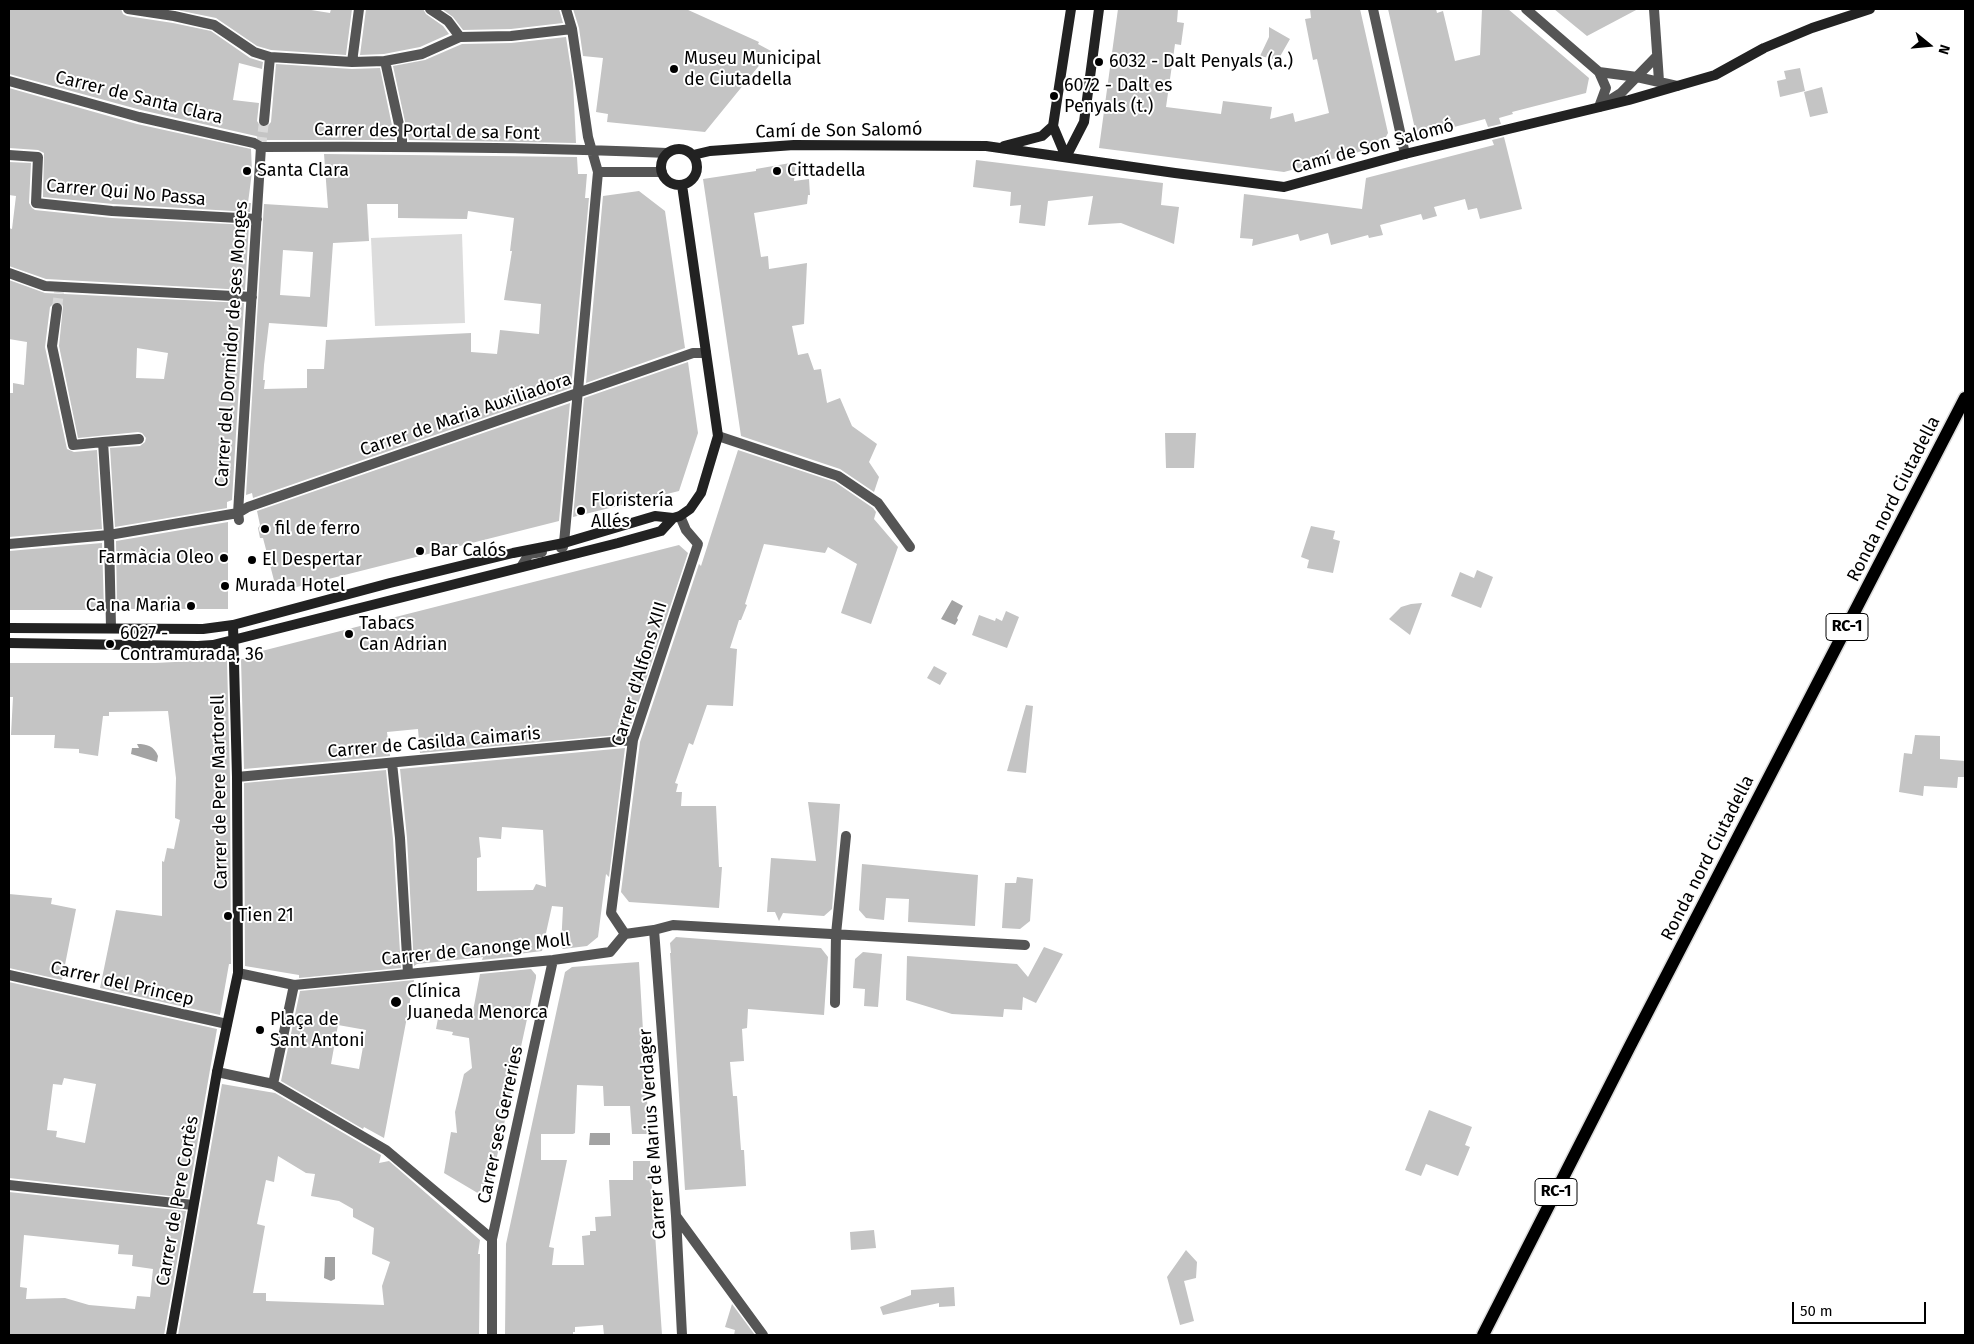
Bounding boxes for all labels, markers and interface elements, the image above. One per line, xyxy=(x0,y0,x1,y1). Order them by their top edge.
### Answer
north arrow xyxy=(1904,20,1954,70)
text: N xyxy=(1934,43,1953,56)
place label: Museu Municipal de Ciutadella xyxy=(684,48,821,90)
place label: 6032 - Dalt Penyals (a.) xyxy=(1109,51,1293,73)
marker: 6032 - Dalt Penyals (a.) xyxy=(1093,56,1105,68)
marker: Museu Municipal de Ciutadella xyxy=(668,63,680,75)
street label: Carrer de Santa Clara xyxy=(53,67,225,129)
place label: 6072 - Dalt es Penyals (t.) xyxy=(1064,75,1172,118)
marker: 6072 - Dalt es Penyals (t.) xyxy=(1048,90,1060,102)
street label: Camí de Son Salomó xyxy=(1290,115,1456,179)
street label: Carrer des Portal de sa Font xyxy=(314,119,540,145)
street label: Camí de Son Salomó xyxy=(755,119,923,143)
place label: Santa Clara xyxy=(257,160,349,182)
place label: Cittadella xyxy=(787,160,866,182)
marker: Santa Clara xyxy=(241,165,253,177)
marker: Cittadella xyxy=(771,165,783,177)
street label: Carrer Qui No Passa xyxy=(45,175,207,211)
street label: Carrer del Dormidor de ses Monges xyxy=(211,200,253,488)
street label: Carrer de Maria Auxiliadora xyxy=(357,369,575,461)
street label: Ronda nord Ciutadella xyxy=(1843,413,1945,585)
place label: Floristería Allés xyxy=(591,490,674,532)
marker: Floristería Allés xyxy=(575,505,587,517)
place label: fil de ferro xyxy=(275,518,360,540)
marker: fil de ferro xyxy=(259,523,271,535)
place label: Bar Calós xyxy=(430,540,506,562)
marker: Bar Calós xyxy=(414,545,426,557)
place label: Farmàcia Oleo xyxy=(98,547,214,569)
place label: El Despertar xyxy=(262,549,362,571)
marker: Farmàcia Oleo xyxy=(218,552,230,564)
marker: El Despertar xyxy=(246,554,258,566)
place label: Murada Hotel xyxy=(235,575,345,597)
marker: Murada Hotel xyxy=(219,580,231,592)
place label: Ca na Maria xyxy=(86,595,181,617)
street label: Carrer d'Alfons XIII xyxy=(608,599,672,749)
marker: Ca na Maria xyxy=(185,600,197,612)
place label: Tabacs Can Adrian xyxy=(359,613,447,656)
road number: RC-1 xyxy=(1826,614,1868,640)
place label: 6027 - Contramurada, 36 xyxy=(120,623,264,666)
marker: Tabacs Can Adrian xyxy=(343,628,355,640)
marker: 6027 - Contramurada, 36 xyxy=(104,638,116,650)
street label: Carrer de Pere Martorell xyxy=(208,694,232,890)
street label: Carrer de Casilda Caimaris xyxy=(327,723,541,763)
street label: Ronda nord Ciutadella xyxy=(1657,772,1759,944)
place label: Tien 21 xyxy=(238,905,294,927)
marker: Tien 21 xyxy=(222,910,234,922)
street label: Carrer de Canonge Moll xyxy=(380,929,572,971)
street label: Carrer del Princep xyxy=(48,957,196,1011)
place label: Clínica Juaneda Menorca xyxy=(407,981,548,1024)
marker: Clínica Juaneda Menorca xyxy=(389,995,403,1009)
place label: Plaça de Sant Antoni xyxy=(270,1009,365,1052)
marker: Plaça de Sant Antoni xyxy=(254,1024,266,1036)
street label: Carrer de Marius Verdager xyxy=(635,1028,671,1240)
street label: Carrer ses Gerreries xyxy=(474,1044,528,1206)
street label: Carrer de Pere Cortès xyxy=(152,1114,204,1288)
road number: RC-1 xyxy=(1535,1178,1577,1206)
scale bar xyxy=(1794,1292,1928,1324)
text: 50 m xyxy=(1800,1302,1833,1320)

